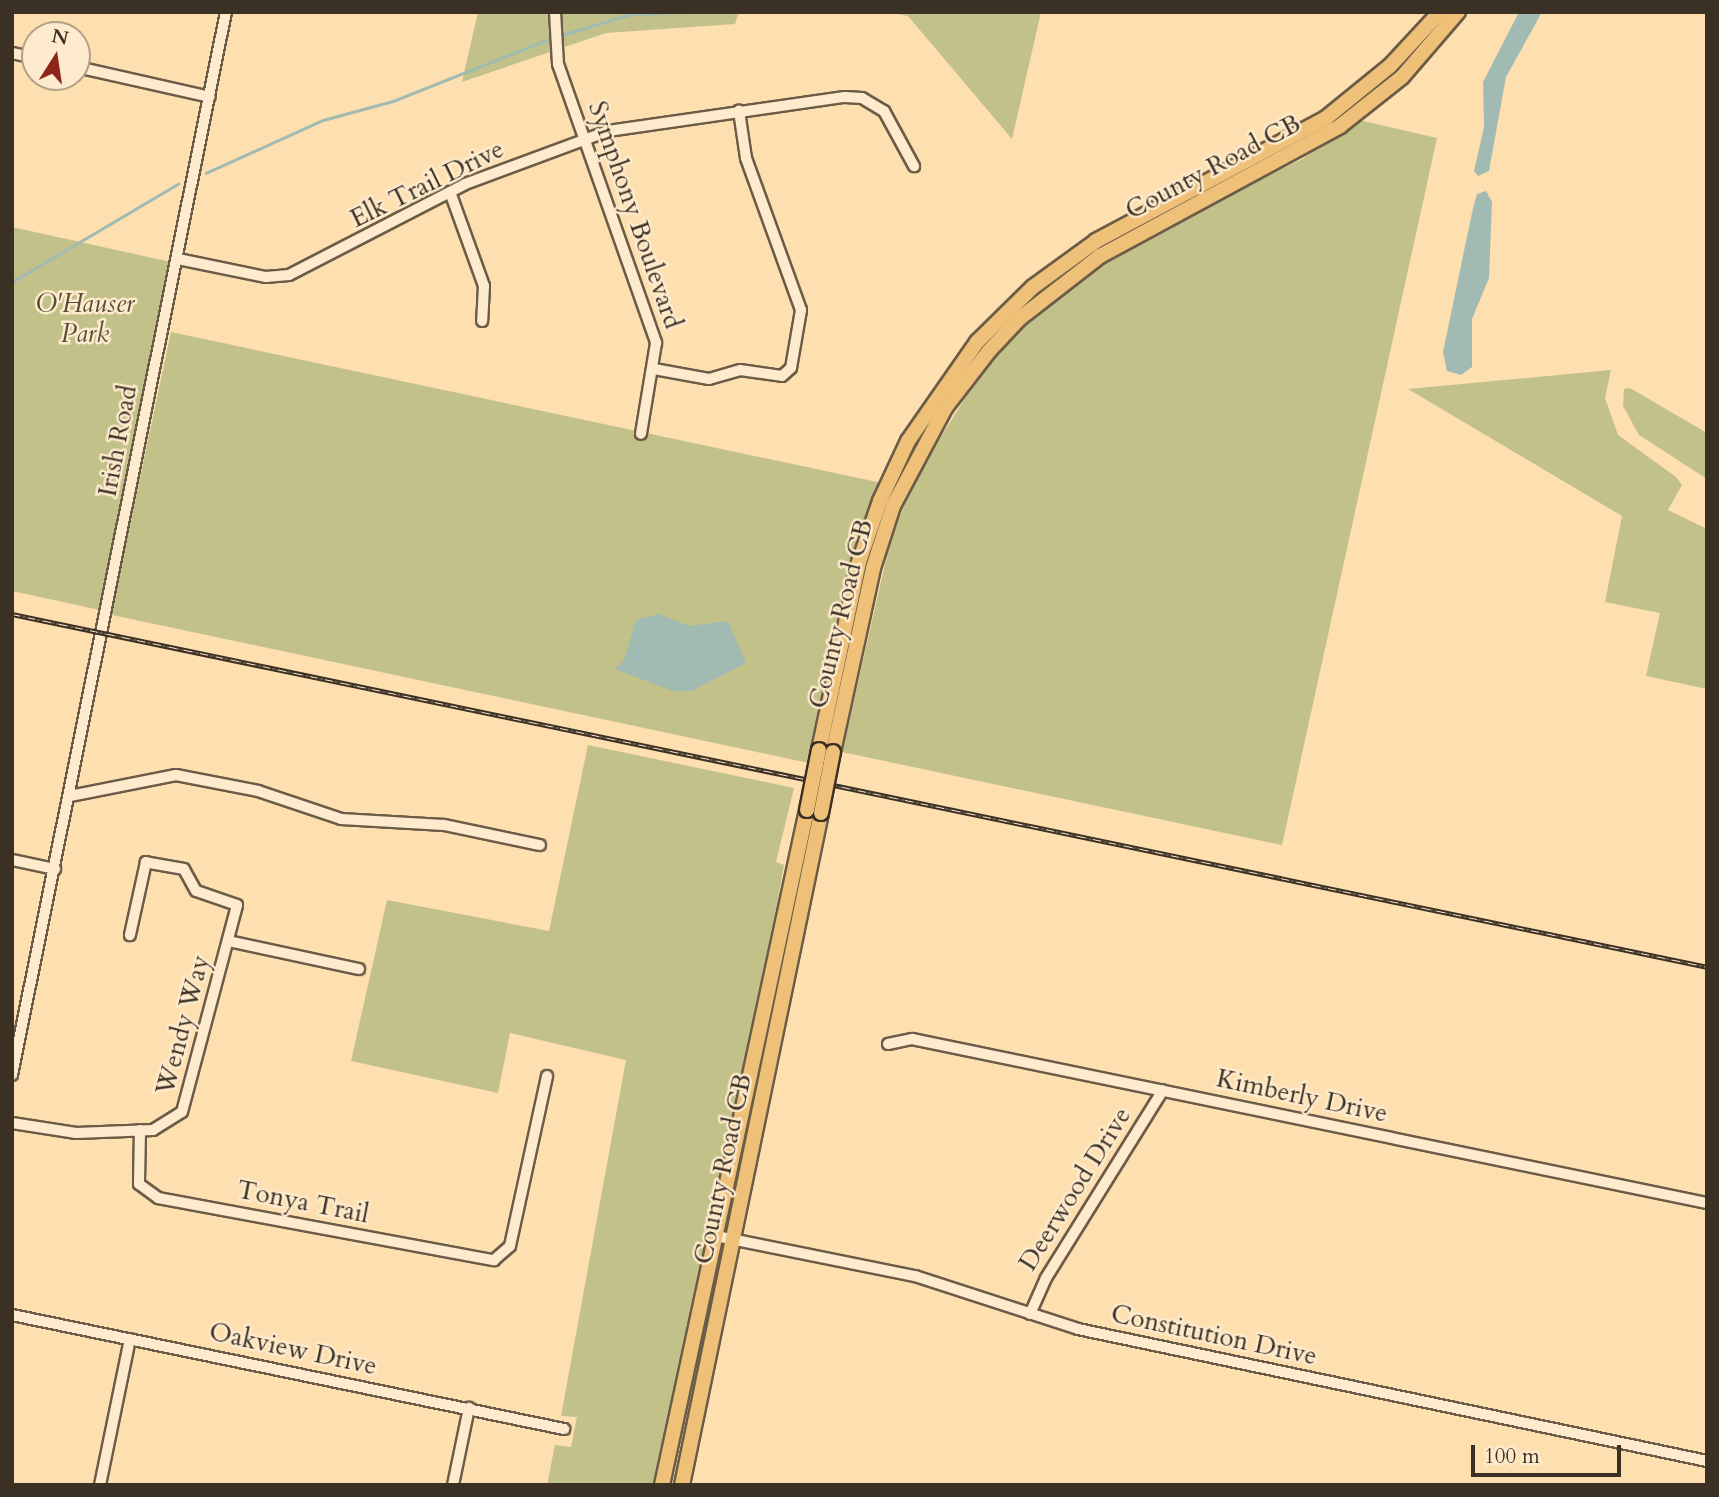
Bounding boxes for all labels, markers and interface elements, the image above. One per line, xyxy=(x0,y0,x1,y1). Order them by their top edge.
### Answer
north arrow xyxy=(21,21,91,91)
text: N xyxy=(49,23,71,52)
street label: Symphony Boulevard xyxy=(581,97,689,333)
street label: County Road CB xyxy=(1120,108,1306,226)
street label: Elk Trail Drive xyxy=(345,133,509,235)
park label: O'Hauser Park xyxy=(36,288,134,350)
street label: Irish Road xyxy=(92,383,144,499)
street label: County Road CB xyxy=(802,516,880,712)
street label: Wendy Way xyxy=(149,952,217,1098)
street label: Kimberly Drive xyxy=(1214,1063,1390,1129)
street label: County Road CB xyxy=(688,1071,758,1267)
street label: Deerwood Drive xyxy=(1012,1101,1138,1277)
street label: Tonya Trail xyxy=(234,1174,372,1230)
street label: Constitution Drive xyxy=(1108,1298,1320,1372)
street label: Oakview Drive xyxy=(206,1316,380,1382)
scale bar xyxy=(1474,1430,1624,1474)
text: 100 m xyxy=(1484,1442,1540,1471)

